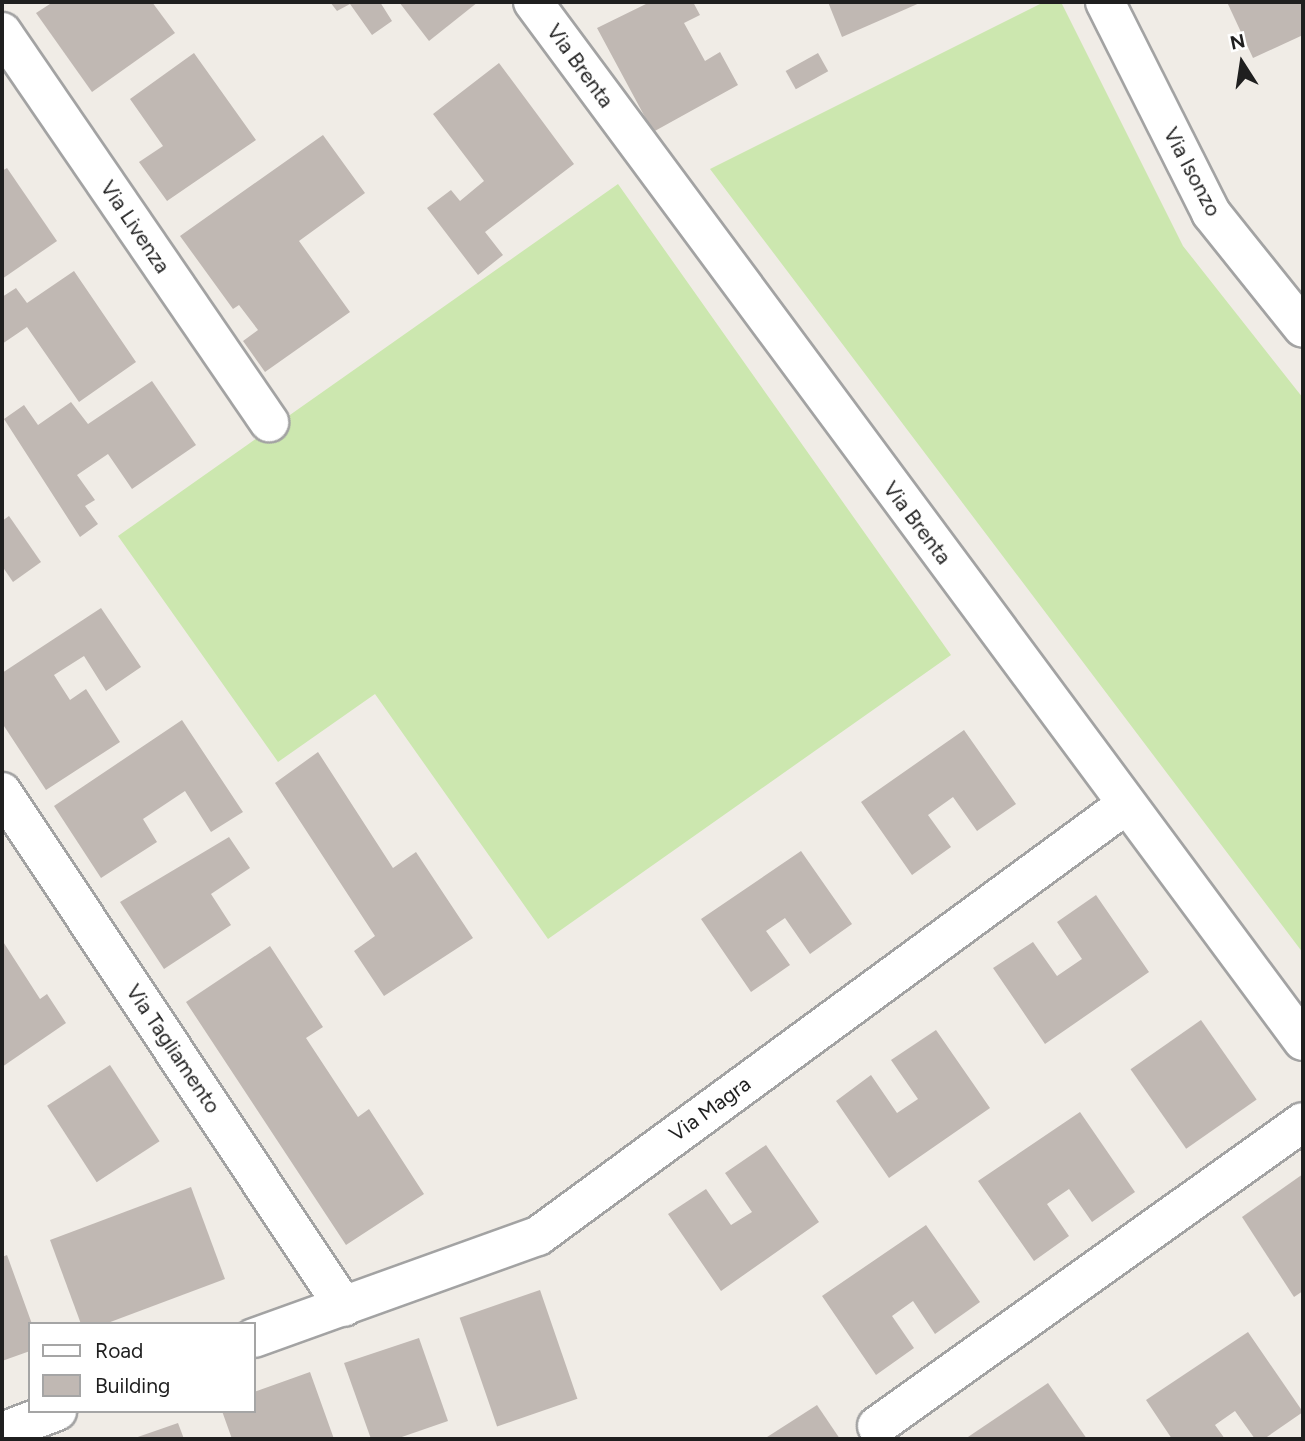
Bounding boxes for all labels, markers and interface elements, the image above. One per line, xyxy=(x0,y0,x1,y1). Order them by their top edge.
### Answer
street label: Via Brenta xyxy=(541,19,619,113)
north arrow xyxy=(1207,28,1277,98)
text: N xyxy=(1228,29,1247,55)
street label: Via Isonzo xyxy=(1158,123,1226,221)
street label: Via Livenza xyxy=(95,176,175,278)
street label: Via Brenta xyxy=(878,477,956,569)
street label: Via Tagliamento xyxy=(121,980,225,1118)
street label: Via Magra xyxy=(665,1071,755,1147)
legend xyxy=(28,1322,256,1413)
text: Road xyxy=(95,1338,143,1363)
text: Building xyxy=(95,1373,170,1398)

